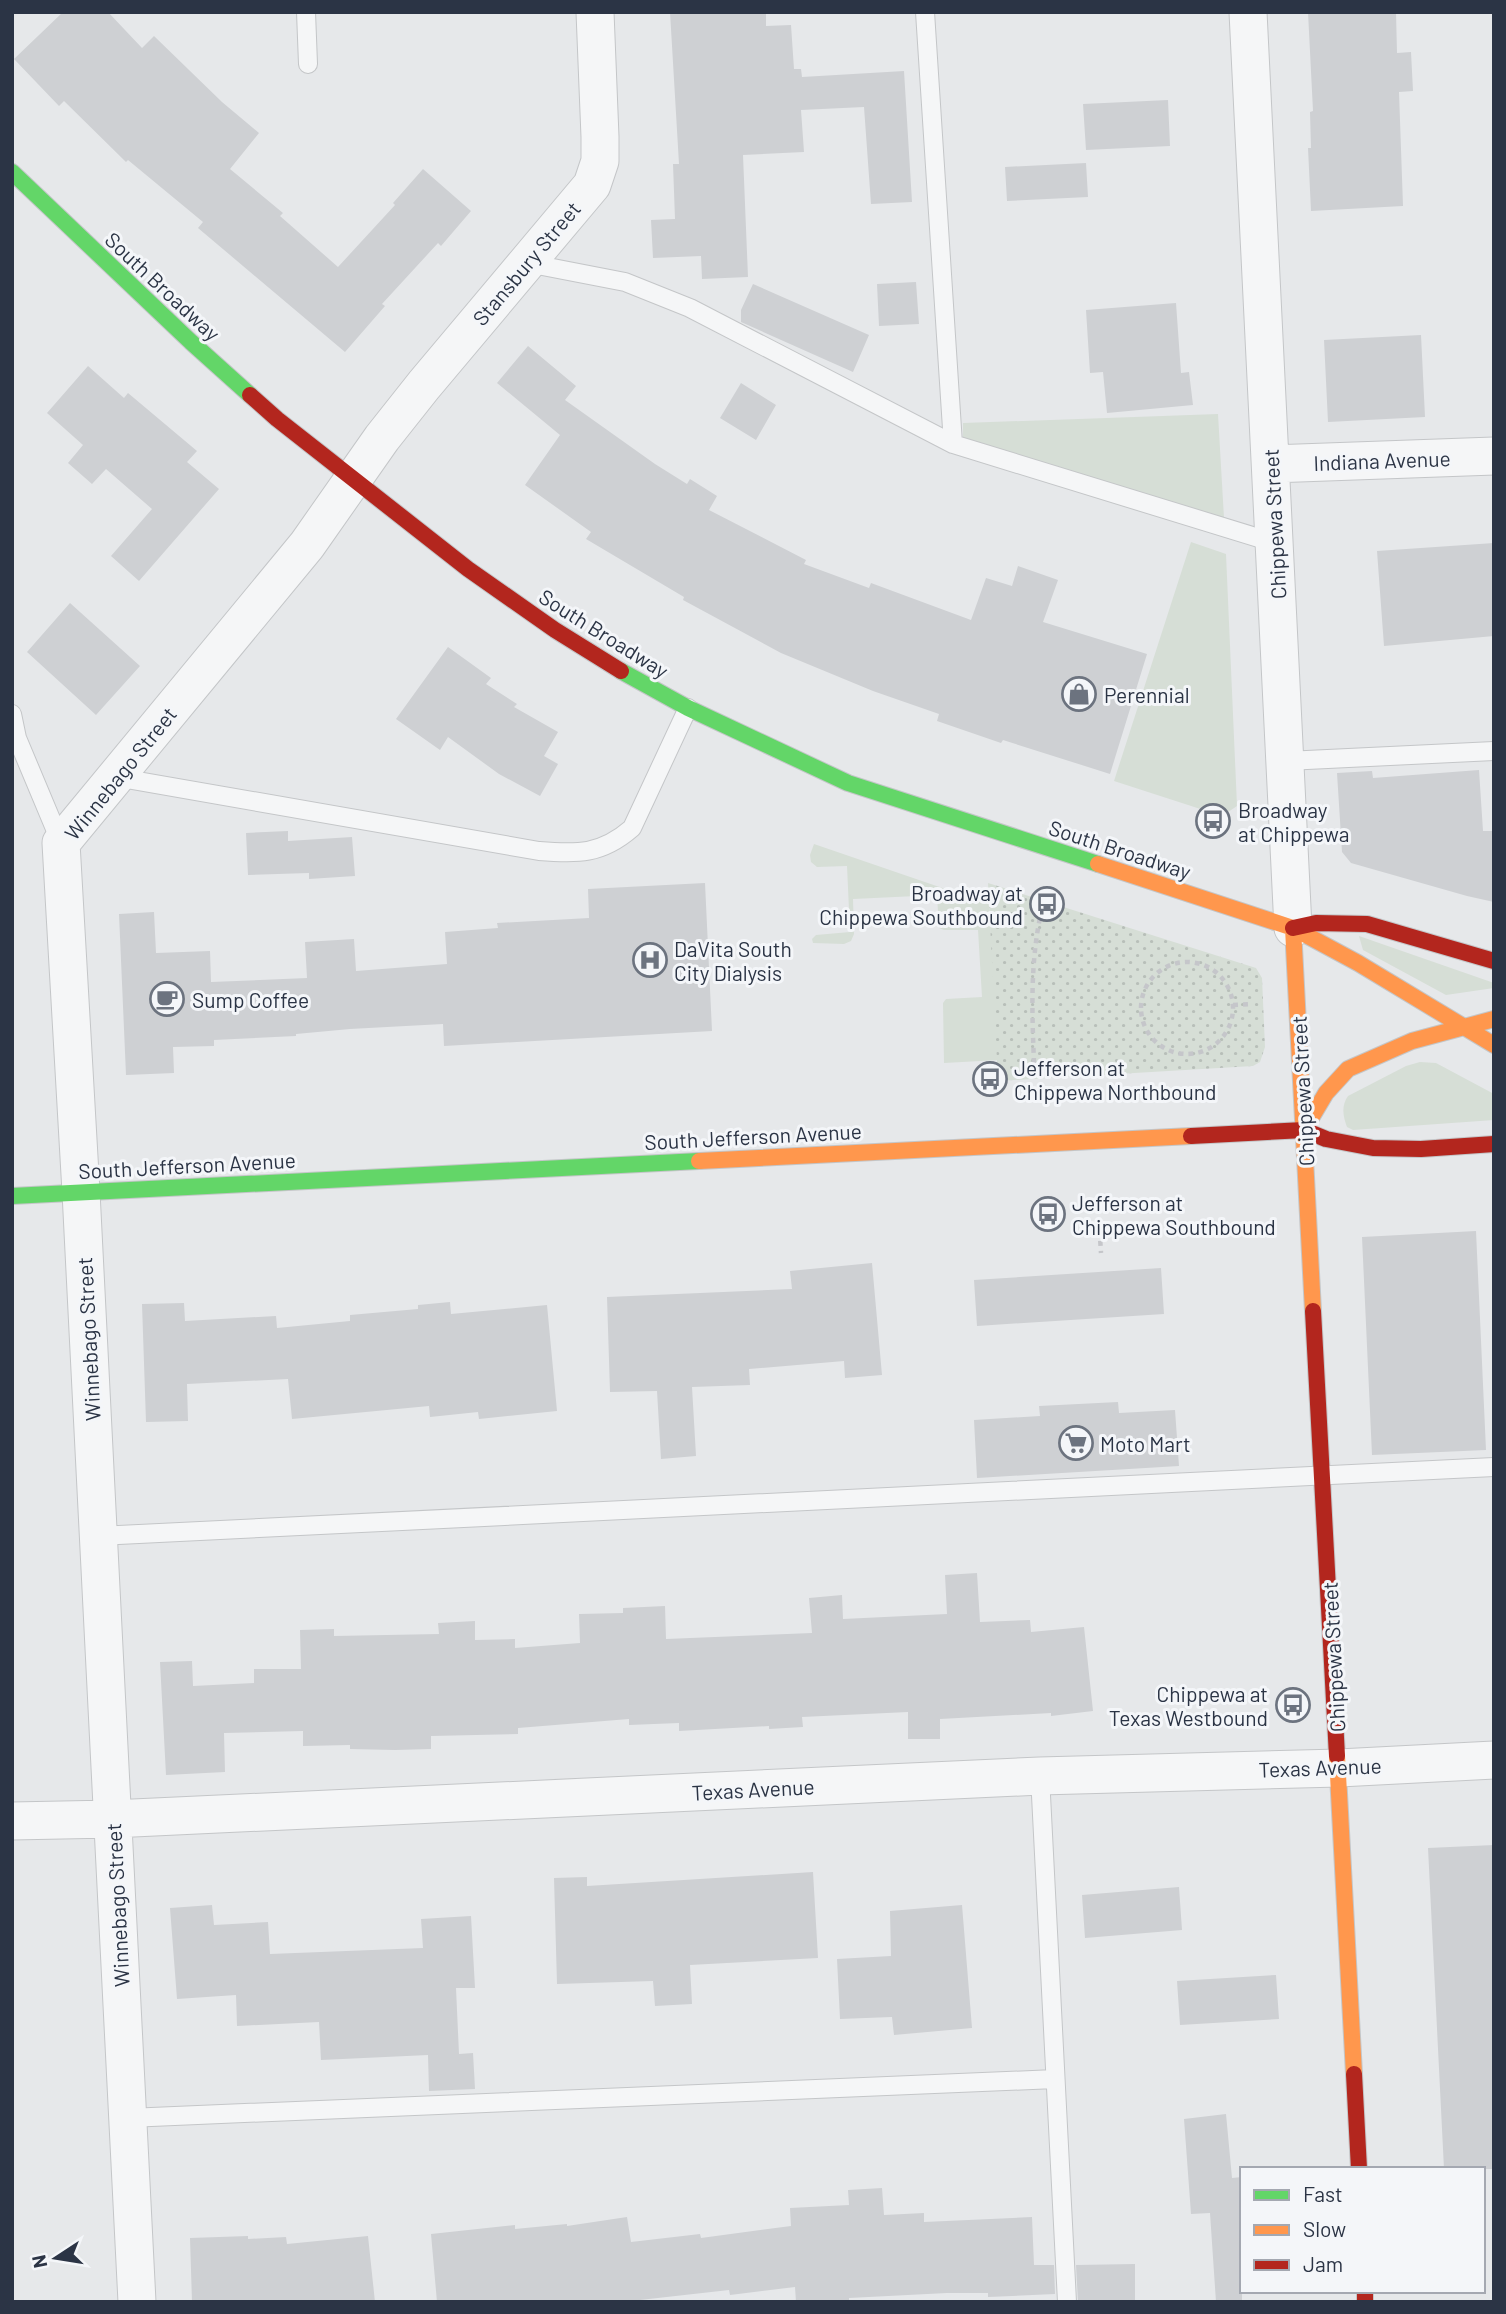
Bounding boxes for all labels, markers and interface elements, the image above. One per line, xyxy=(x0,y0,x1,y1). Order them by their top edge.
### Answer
street label: Stansbury Street xyxy=(467,196,585,330)
street label: South Broadway xyxy=(100,227,226,346)
street label: Indiana Avenue xyxy=(1313,445,1451,475)
street label: Chippewa Street xyxy=(1258,448,1290,600)
street label: South Broadway xyxy=(535,583,674,683)
shop icon: Perennial xyxy=(1060,675,1098,713)
place label: Perennial xyxy=(1104,682,1190,707)
street label: Winnebago Street xyxy=(59,701,181,845)
place label: Broadway at Chippewa xyxy=(1238,797,1350,846)
bus stop icon: Broadway at Chippewa xyxy=(1194,802,1232,840)
street label: South Broadway xyxy=(1046,814,1194,884)
place label: Broadway at Chippewa Southbound xyxy=(819,880,1023,929)
bus stop icon: Broadway at Chippewa Southbound xyxy=(1028,885,1066,923)
place label: DaVita South City Dialysis xyxy=(674,936,792,985)
hospital icon: DaVita South City Dialysis xyxy=(631,941,669,979)
cafe icon: Sump Coffee xyxy=(148,980,186,1018)
place label: Sump Coffee xyxy=(192,987,309,1012)
street label: Chippewa Street xyxy=(1286,1015,1318,1167)
place label: Jefferson at Chippewa Northbound xyxy=(1014,1055,1216,1104)
bus stop icon: Jefferson at Chippewa Northbound xyxy=(971,1060,1009,1098)
street label: South Jefferson Avenue xyxy=(644,1118,862,1154)
street label: South Jefferson Avenue xyxy=(78,1147,296,1183)
place label: Jefferson at Chippewa Southbound xyxy=(1072,1190,1276,1239)
bus stop icon: Jefferson at Chippewa Southbound xyxy=(1029,1195,1067,1233)
street label: Winnebago Street xyxy=(71,1257,105,1421)
supermarket icon: Moto Mart xyxy=(1057,1424,1095,1462)
place label: Moto Mart xyxy=(1100,1431,1191,1456)
street label: Chippewa Street xyxy=(1317,1581,1349,1733)
place label: Chippewa at Texas Westbound xyxy=(1109,1681,1268,1730)
bus stop icon: Chippewa at Texas Westbound xyxy=(1274,1686,1312,1724)
street label: Texas Avenue xyxy=(1258,1752,1382,1782)
street label: Texas Avenue xyxy=(691,1773,815,1805)
street label: Winnebago Street xyxy=(100,1823,134,1987)
legend xyxy=(1240,2167,1485,2293)
text: Fast xyxy=(1303,2181,1343,2206)
text: Slow xyxy=(1303,2216,1346,2241)
north arrow xyxy=(21,2223,91,2293)
text: Jam xyxy=(1303,2251,1343,2276)
text: N xyxy=(26,2253,51,2270)

